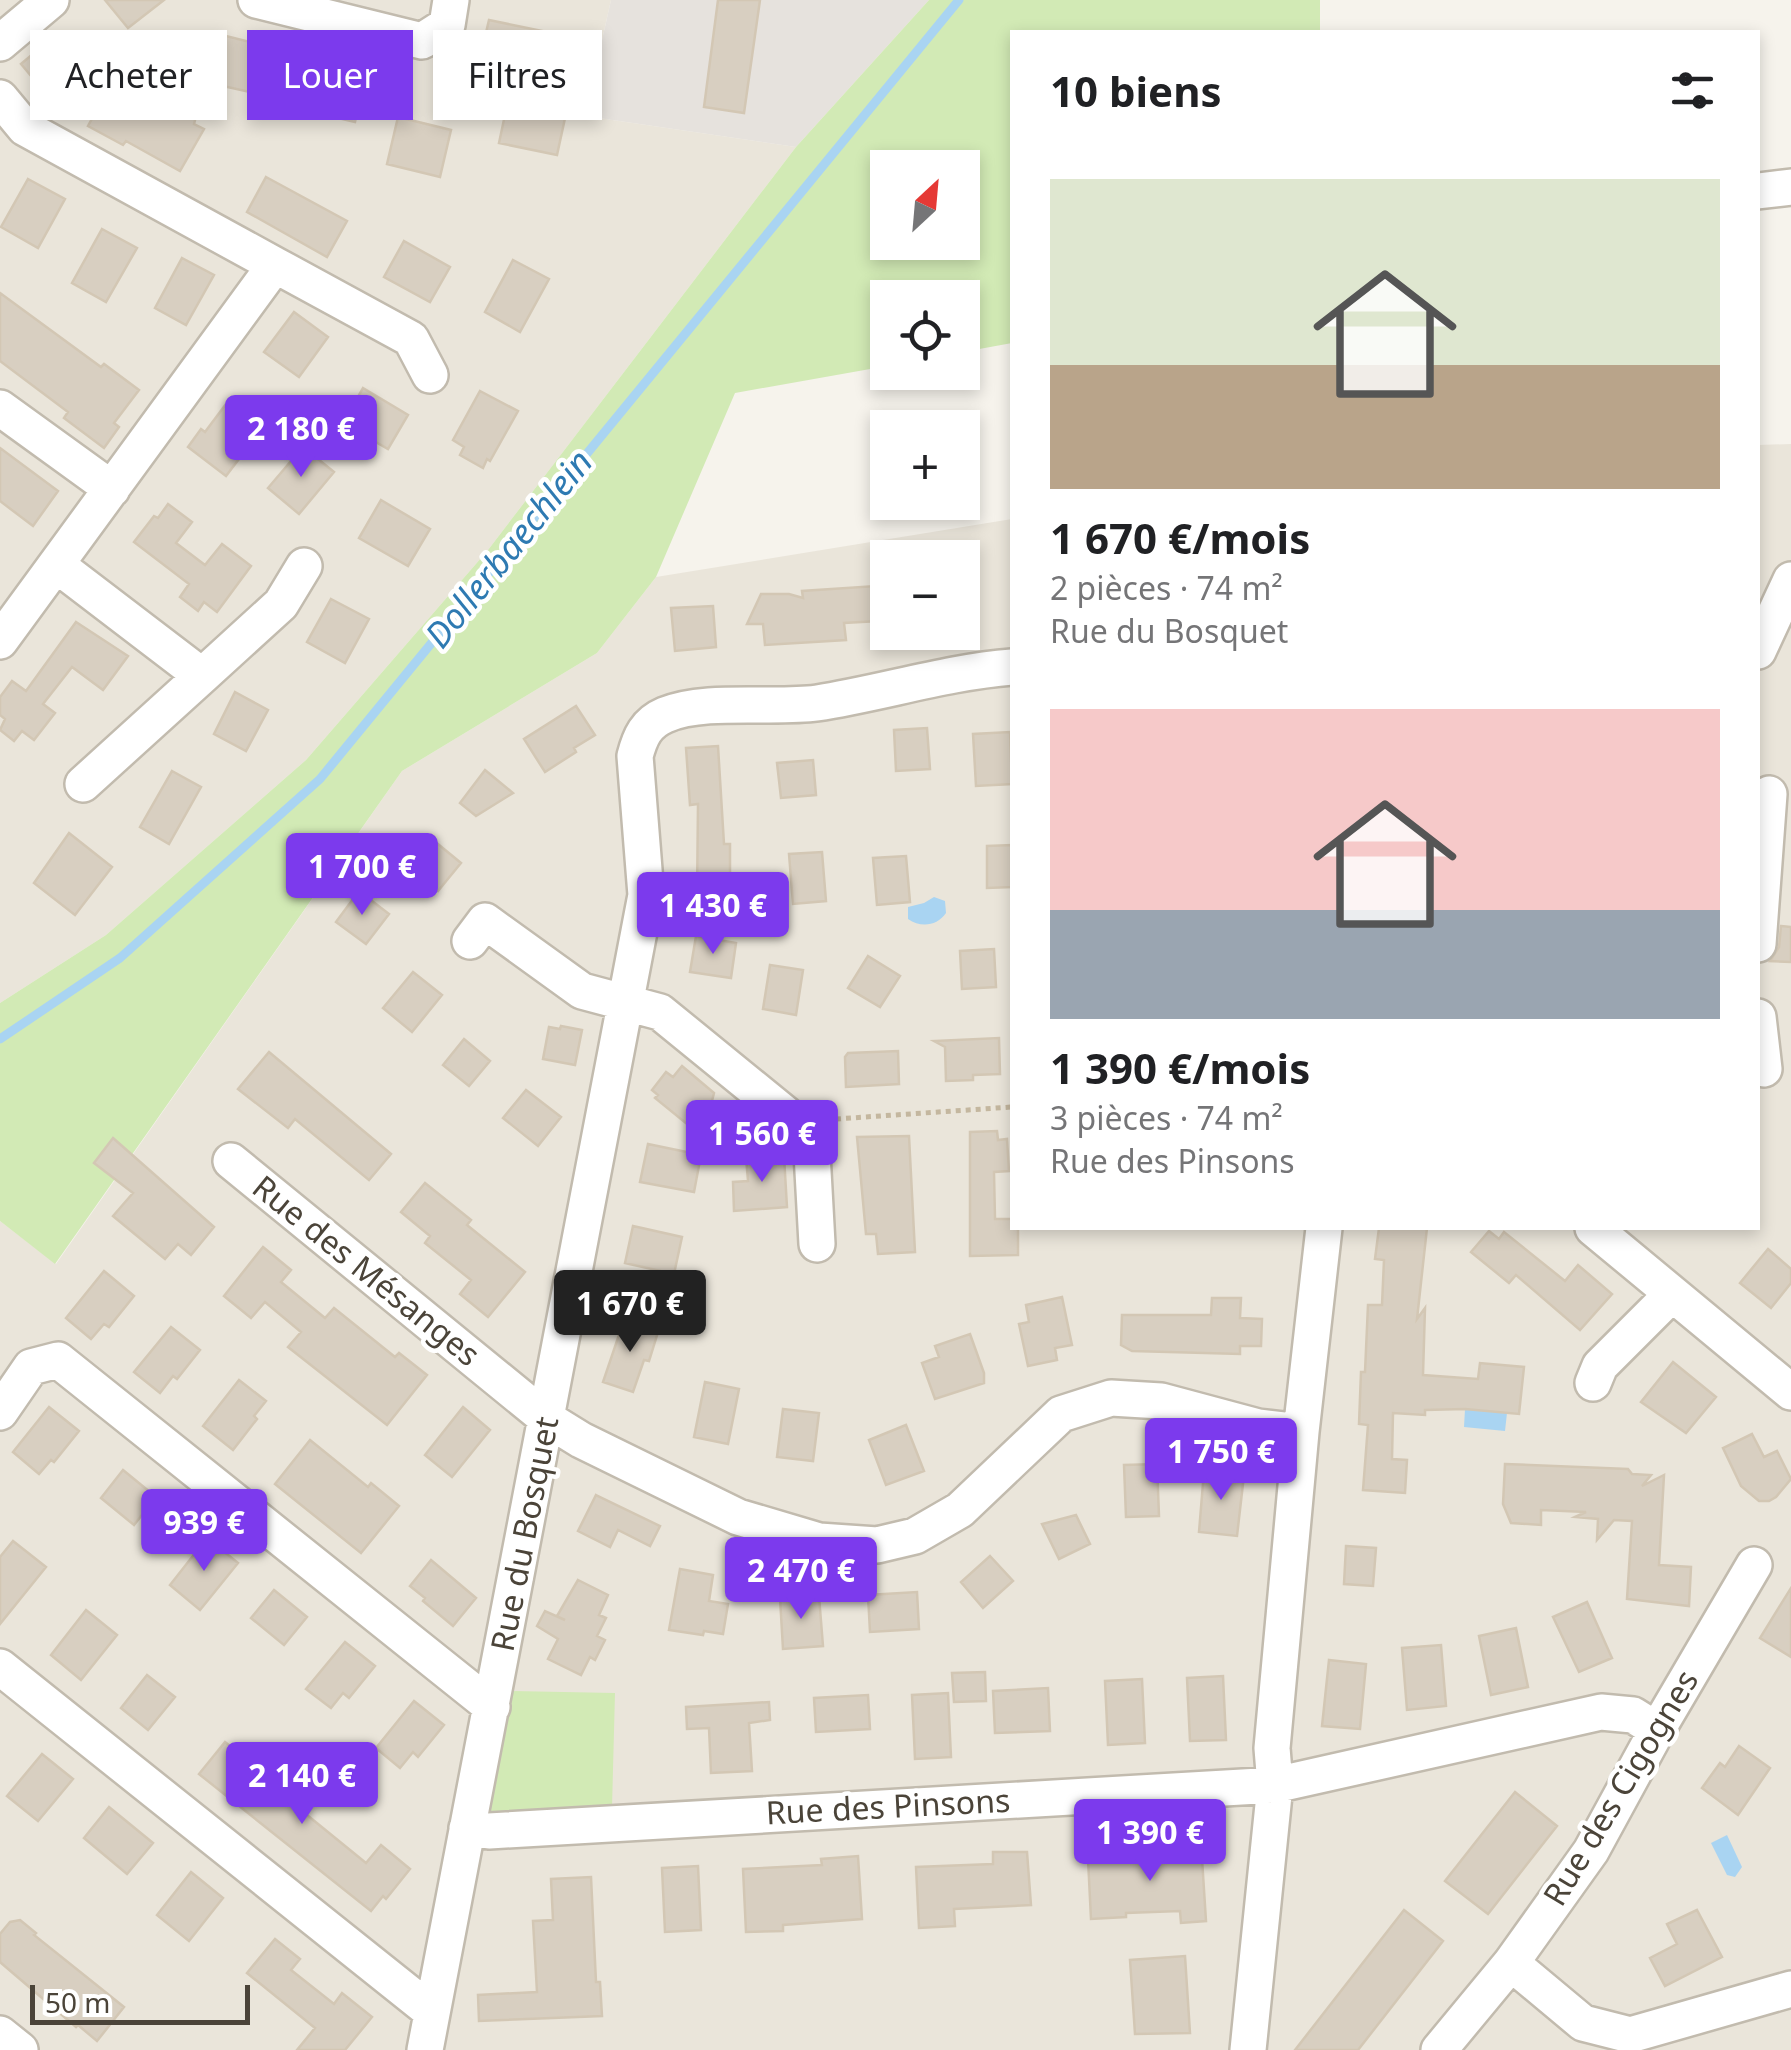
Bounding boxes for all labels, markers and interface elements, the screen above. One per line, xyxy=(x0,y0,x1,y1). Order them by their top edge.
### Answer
chip: Acheter xyxy=(30,30,227,120)
chip: Louer xyxy=(247,30,413,120)
chip: Filtres xyxy=(433,30,602,120)
text: 10 biens xyxy=(1050,62,1222,119)
icon: filters xyxy=(1665,63,1720,118)
north arrow xyxy=(870,150,980,260)
map controls xyxy=(870,150,980,650)
icon: home xyxy=(1295,244,1475,424)
button: locate xyxy=(870,280,980,390)
pin: 2 180 € xyxy=(209,395,393,480)
text: 2 180 € xyxy=(247,406,355,449)
button: + xyxy=(870,410,980,520)
water label: Dollerbaechlein xyxy=(413,439,602,657)
text: 1 670 €/mois xyxy=(1050,509,1310,566)
button: − xyxy=(870,540,980,650)
text: 2 pièces · 74 m² xyxy=(1050,566,1283,609)
text: Rue du Bosquet xyxy=(1050,609,1288,652)
icon: home xyxy=(1295,774,1475,954)
pin: 1 700 € xyxy=(270,833,454,918)
text: 1 700 € xyxy=(308,844,416,887)
pin: 1 430 € xyxy=(621,872,805,957)
text: 1 430 € xyxy=(659,883,767,926)
text: 1 390 €/mois xyxy=(1050,1039,1310,1096)
text: 3 pièces · 74 m² xyxy=(1050,1096,1283,1139)
pin: 1 560 € xyxy=(670,1100,854,1185)
text: 1 560 € xyxy=(708,1111,816,1154)
text: Rue des Pinsons xyxy=(1050,1139,1295,1182)
street label: Rue des Mésanges xyxy=(244,1165,490,1375)
pin: 1 670 € xyxy=(538,1270,722,1355)
text: 1 670 € xyxy=(576,1281,684,1324)
street label: Rue du Bosquet xyxy=(480,1413,567,1655)
pin: 1 750 € xyxy=(1129,1418,1313,1503)
text: 1 750 € xyxy=(1167,1429,1275,1472)
pin: 939 € xyxy=(134,1489,274,1574)
text: 939 € xyxy=(163,1500,245,1543)
pin: 2 470 € xyxy=(709,1537,893,1622)
text: 2 470 € xyxy=(747,1548,855,1591)
street label: Rue des Cigognes xyxy=(1532,1661,1707,1913)
pin: 2 140 € xyxy=(210,1742,394,1827)
text: 2 140 € xyxy=(248,1753,356,1796)
street label: Rue des Pinsons xyxy=(765,1778,1011,1833)
pin: 1 390 € xyxy=(1058,1799,1242,1884)
text: 1 390 € xyxy=(1096,1810,1204,1853)
scale bar xyxy=(30,1980,250,2024)
text: 50 m xyxy=(45,1983,111,2021)

